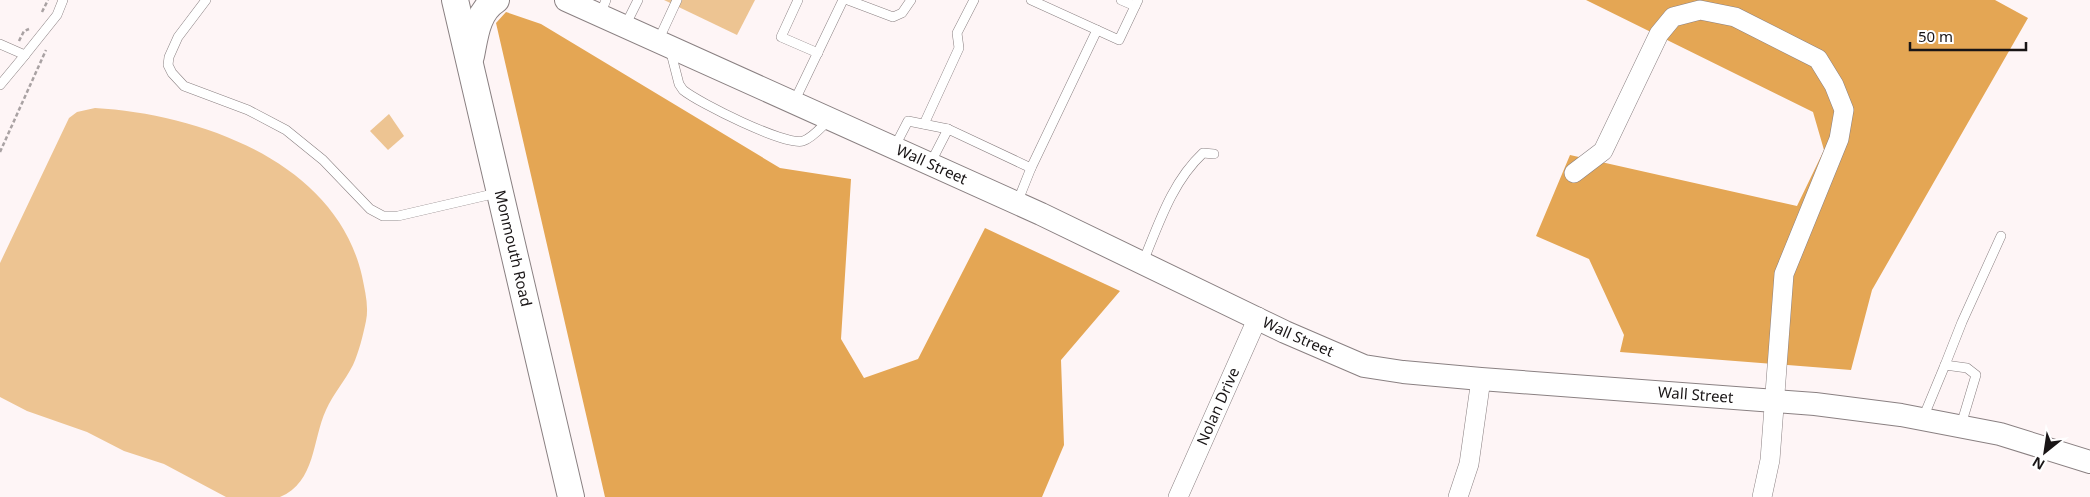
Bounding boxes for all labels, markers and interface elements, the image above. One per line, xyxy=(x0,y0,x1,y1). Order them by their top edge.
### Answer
scale bar xyxy=(1910,20,2026,52)
text: 50 m xyxy=(1918,26,1953,46)
street label: Wall Street xyxy=(893,139,971,189)
street label: Monmouth Road xyxy=(491,188,537,308)
street label: Wall Street xyxy=(1260,312,1337,361)
street label: Nolan Drive xyxy=(1191,364,1243,448)
street label: Wall Street xyxy=(1657,381,1735,407)
north arrow xyxy=(2020,427,2070,477)
text: N xyxy=(2029,453,2048,475)

